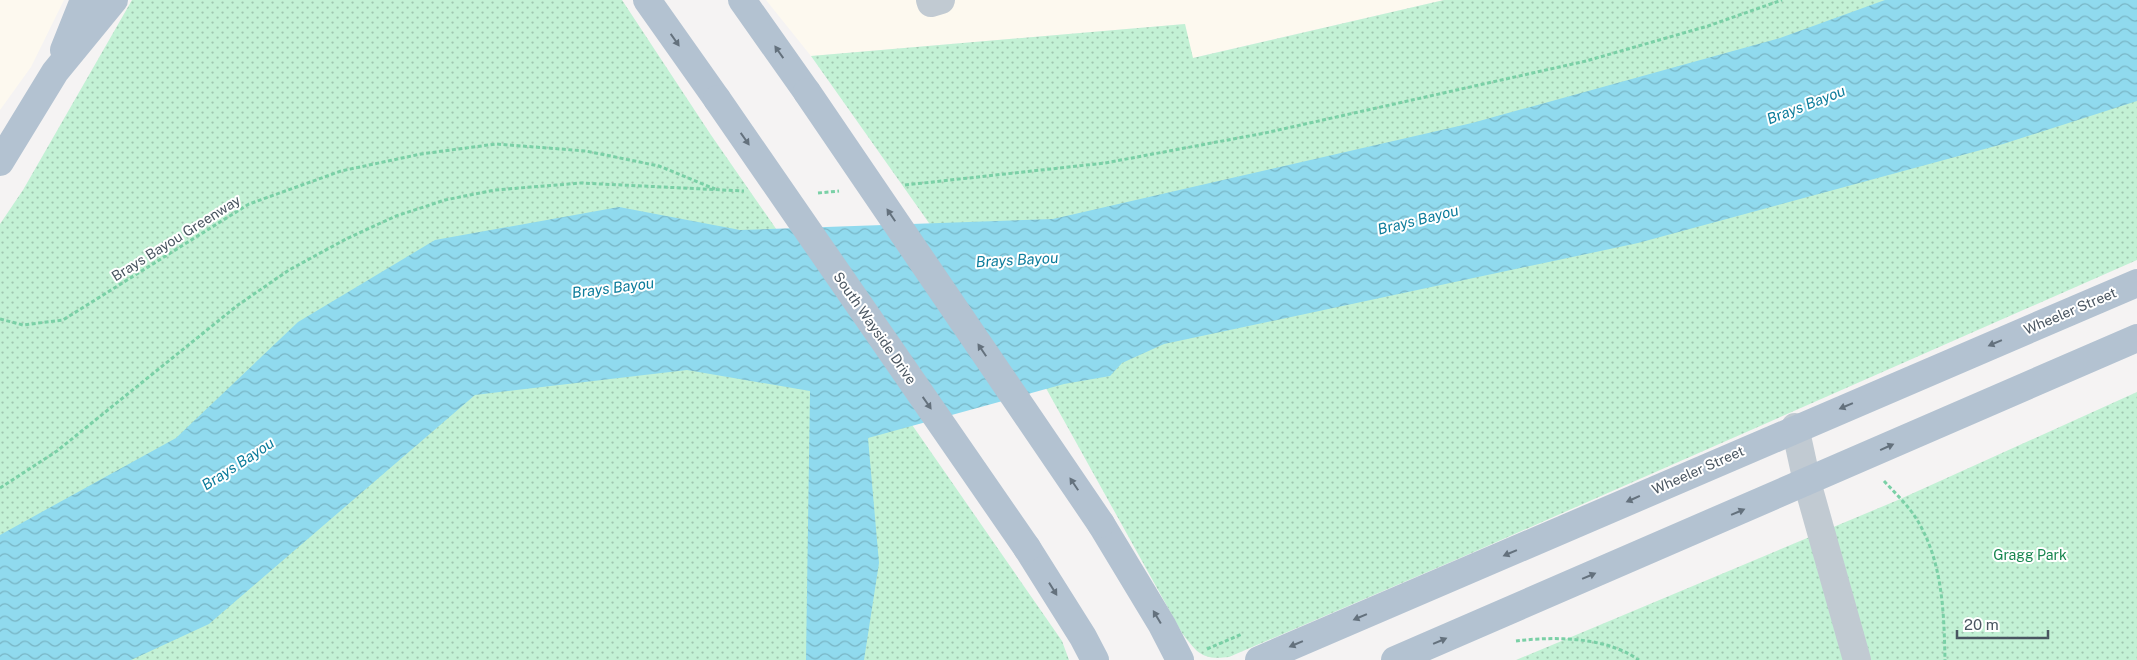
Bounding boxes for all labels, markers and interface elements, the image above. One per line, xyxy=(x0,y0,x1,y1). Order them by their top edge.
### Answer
one-way arrow xyxy=(670,33,680,47)
one-way arrow xyxy=(774,45,784,59)
water label: Brays Bayou xyxy=(1764,82,1847,127)
one-way arrow xyxy=(740,132,750,146)
street label: Brays Bayou Greenway xyxy=(109,192,244,284)
water label: Brays Bayou xyxy=(1376,201,1460,238)
one-way arrow xyxy=(886,209,896,222)
water label: Brays Bayou xyxy=(975,249,1059,270)
street label: South Wayside Drive xyxy=(830,269,920,387)
water label: Brays Bayou xyxy=(571,274,655,301)
street label: Wheeler Street xyxy=(2021,284,2119,338)
one-way arrow xyxy=(1988,339,2002,347)
one-way arrow xyxy=(977,343,987,356)
one-way arrow xyxy=(922,396,932,409)
one-way arrow xyxy=(1839,402,1853,410)
water label: Brays Bayou xyxy=(198,434,277,493)
street label: Wheeler Street xyxy=(1650,443,1746,497)
one-way arrow xyxy=(1880,443,1894,451)
one-way arrow xyxy=(1069,477,1079,491)
one-way arrow xyxy=(1626,496,1640,504)
one-way arrow xyxy=(1731,507,1745,515)
park label: Gragg Park xyxy=(1993,547,2067,563)
one-way arrow xyxy=(1502,549,1517,557)
one-way arrow xyxy=(1582,572,1596,580)
one-way arrow xyxy=(1048,583,1057,596)
scale bar xyxy=(1957,608,2048,640)
one-way arrow xyxy=(1152,611,1161,624)
one-way arrow xyxy=(1353,613,1367,621)
text: 20 m xyxy=(1964,616,1999,633)
one-way arrow xyxy=(1433,636,1447,644)
one-way arrow xyxy=(1289,640,1303,648)

